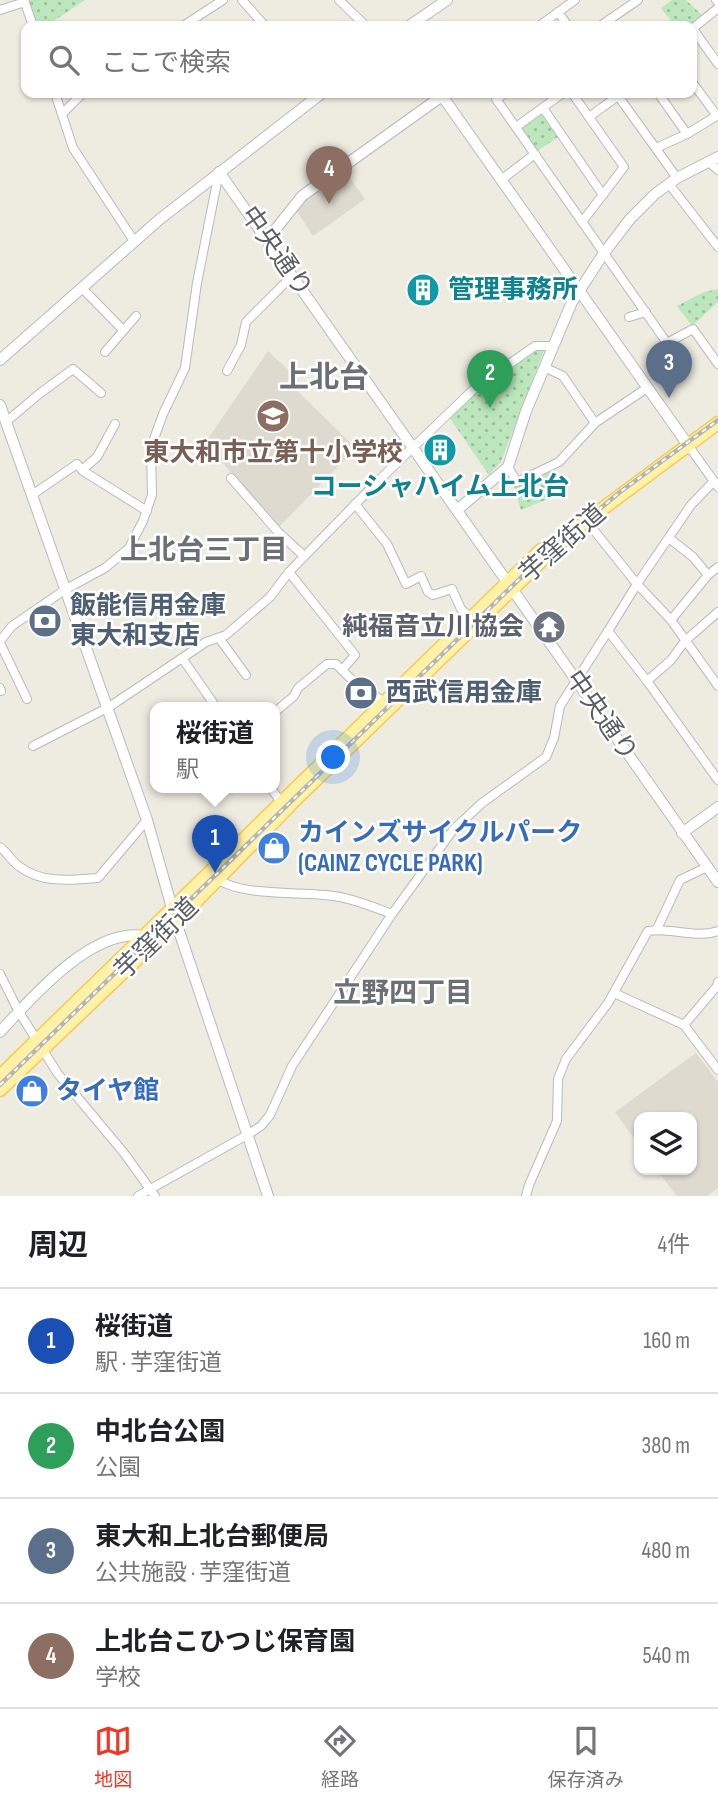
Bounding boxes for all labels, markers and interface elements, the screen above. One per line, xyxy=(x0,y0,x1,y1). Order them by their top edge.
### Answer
search box xyxy=(21,21,697,98)
icon: search xyxy=(45,41,83,79)
text: ここで検索 xyxy=(101,48,231,79)
pin: 4 xyxy=(306,146,352,204)
street label: 中央通り xyxy=(233,201,319,303)
building icon: 管理事務所 xyxy=(404,271,442,309)
place label: 管理事務所 xyxy=(448,275,578,306)
pin: 3 xyxy=(646,340,692,398)
pin: 2 xyxy=(467,350,513,408)
district label: 上北台 xyxy=(279,360,369,396)
school or university icon: 東大和市立第十小学校 xyxy=(254,397,292,435)
building icon: コーシャハイム上北台 xyxy=(421,431,459,469)
place label: 東大和市立第十小学校 xyxy=(143,438,403,469)
place label: コーシャハイム上北台 xyxy=(311,472,569,503)
street label: 芋窪街道 xyxy=(514,498,612,590)
district label: 上北台三丁目 xyxy=(120,534,288,567)
place label: 飯能信用金庫 東大和支店 xyxy=(70,591,226,652)
bank icon: 飯能信用金庫 東大和支店 xyxy=(26,602,64,640)
temple icon: 純福音立川協会 xyxy=(530,608,568,646)
place label: 純福音立川協会 xyxy=(342,612,524,643)
street label: 中央通り xyxy=(558,665,644,767)
bank icon: 西武信用金庫 xyxy=(342,674,380,712)
place label: 西武信用金庫 xyxy=(386,678,542,709)
popup xyxy=(150,702,280,793)
text: 桜街道 xyxy=(176,719,254,750)
your location xyxy=(316,740,350,774)
text: 駅 xyxy=(176,756,199,784)
pin: 1 xyxy=(192,815,238,873)
place label: カインズサイクルパーク (CAINZ CYCLE PARK) xyxy=(298,818,582,879)
shop icon: カインズサイクルパーク (CAINZ CYCLE PARK) xyxy=(255,829,293,867)
street label: 芋窪街道 xyxy=(109,892,205,986)
district label: 立野四丁目 xyxy=(333,977,473,1010)
shop icon: タイヤ館 xyxy=(13,1072,51,1110)
place label: タイヤ館 xyxy=(56,1076,159,1107)
map controls xyxy=(634,1112,697,1175)
button: layers xyxy=(634,1112,697,1175)
text: 周辺 xyxy=(28,1228,88,1264)
text: 4件 xyxy=(657,1231,690,1259)
text: 桜街道 xyxy=(95,1312,173,1343)
text: 1 xyxy=(46,1327,56,1355)
text: 160 m xyxy=(643,1327,690,1355)
text: 駅 · 芋窪街道 xyxy=(95,1349,222,1377)
text: 中北台公園 xyxy=(95,1417,225,1448)
text: 2 xyxy=(46,1432,56,1460)
text: 380 m xyxy=(642,1432,690,1460)
text: 公園 xyxy=(95,1454,141,1482)
text: 東大和上北台郵便局 xyxy=(95,1522,329,1553)
text: 3 xyxy=(46,1537,56,1565)
text: 480 m xyxy=(642,1537,690,1565)
text: 公共施設 · 芋窪街道 xyxy=(95,1559,291,1587)
text: 上北台こひつじ保育園 xyxy=(95,1627,355,1658)
text: 4 xyxy=(46,1642,56,1670)
text: 540 m xyxy=(642,1642,690,1670)
text: 学校 xyxy=(95,1664,141,1692)
tab: 地図 xyxy=(94,1722,132,1792)
tab: 経路 xyxy=(321,1722,359,1792)
tab: 保存済み xyxy=(548,1722,624,1792)

